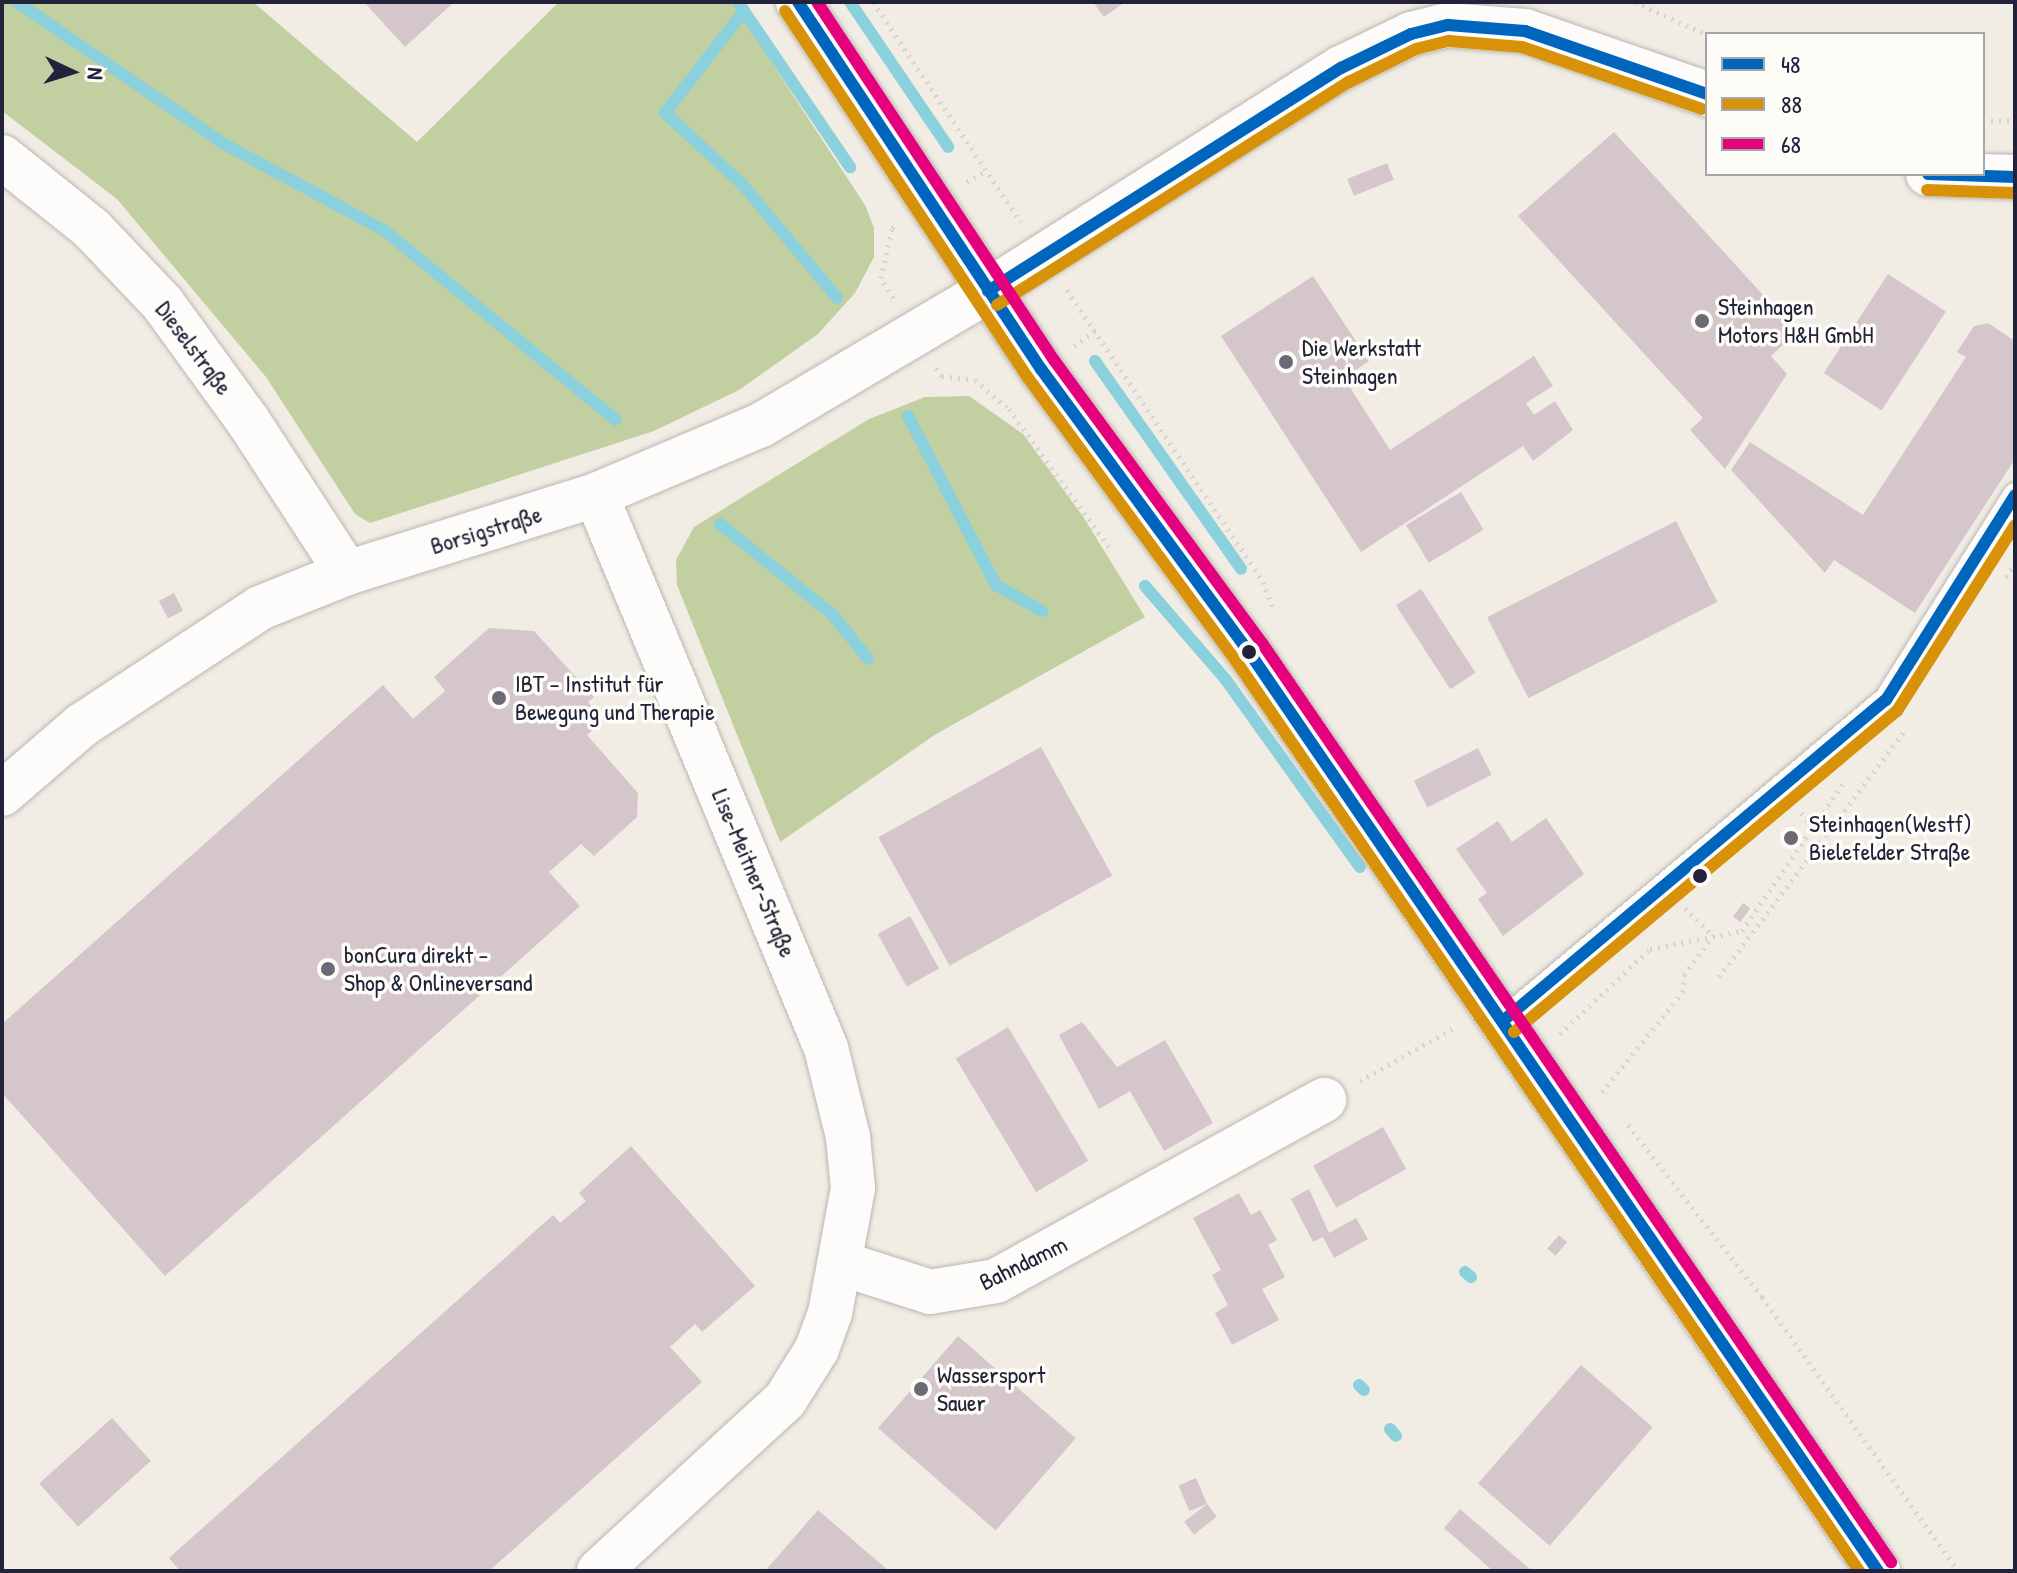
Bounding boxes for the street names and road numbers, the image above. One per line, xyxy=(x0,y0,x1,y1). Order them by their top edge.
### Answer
street label: Dieselstraße xyxy=(149,295,239,401)
street label: Borsigstraße xyxy=(427,499,545,561)
street label: Lise-Meitner-Straße xyxy=(706,785,802,961)
street label: Bahndamm xyxy=(974,1229,1072,1297)

